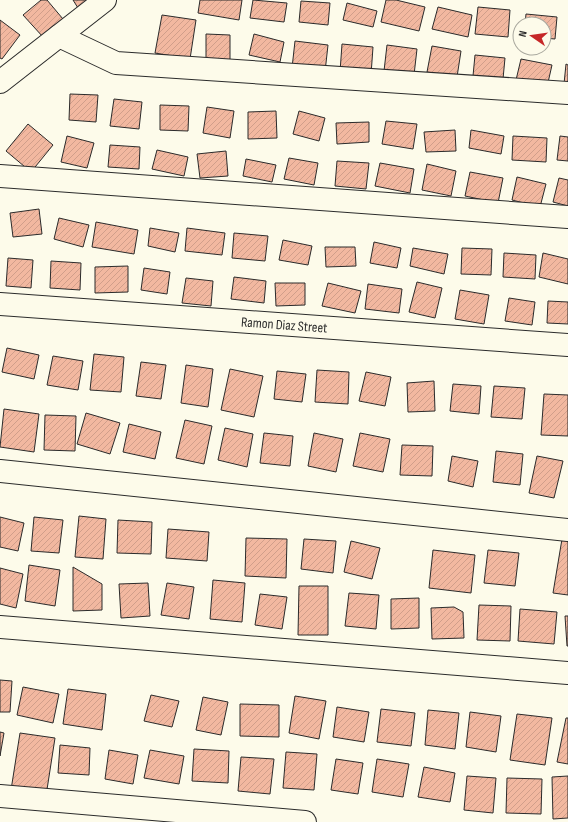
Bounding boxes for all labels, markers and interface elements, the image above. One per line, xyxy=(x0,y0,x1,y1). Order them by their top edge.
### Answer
north arrow xyxy=(512,16,552,56)
text: N xyxy=(516,29,530,38)
street label: Ramon Diaz Street xyxy=(241,313,328,336)

